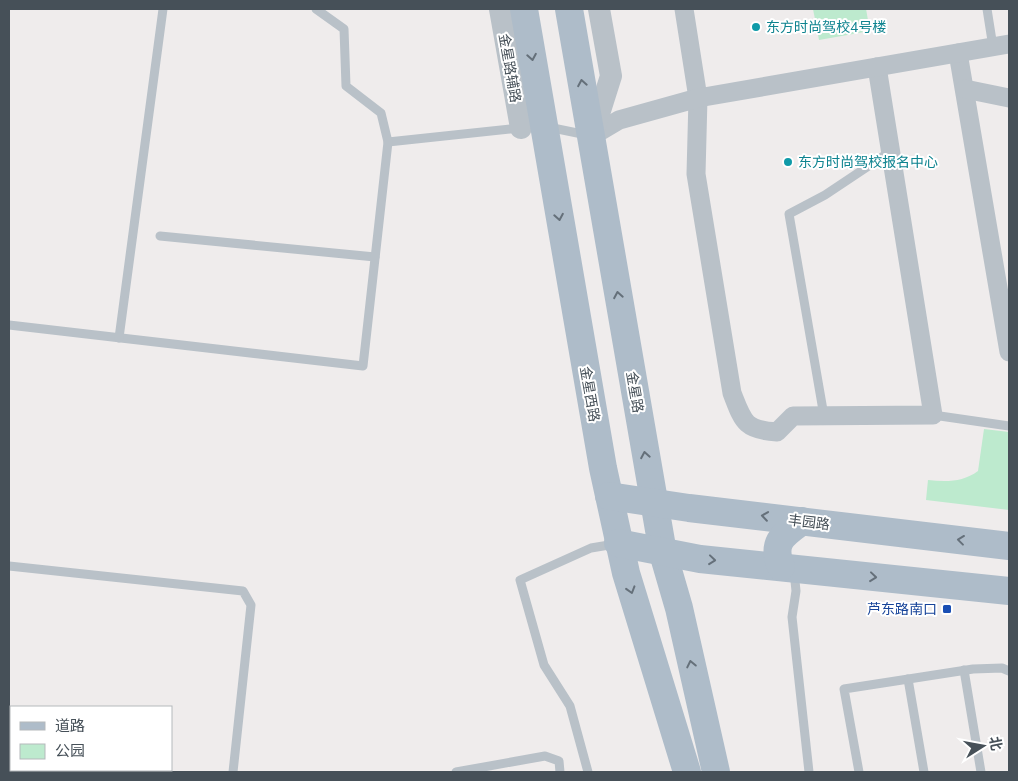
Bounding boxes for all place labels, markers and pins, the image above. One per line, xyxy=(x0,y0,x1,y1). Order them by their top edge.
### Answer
place label: 东方时尚驾校4号楼 xyxy=(766,18,886,37)
marker: 东方时尚驾校4号楼 xyxy=(750,21,762,33)
place label: 东方时尚驾校报名中心 xyxy=(798,153,938,172)
marker: 东方时尚驾校报名中心 xyxy=(782,156,794,168)
place label: 芦东路南口 xyxy=(867,600,937,619)
marker: 芦东路南口 xyxy=(941,603,953,615)

